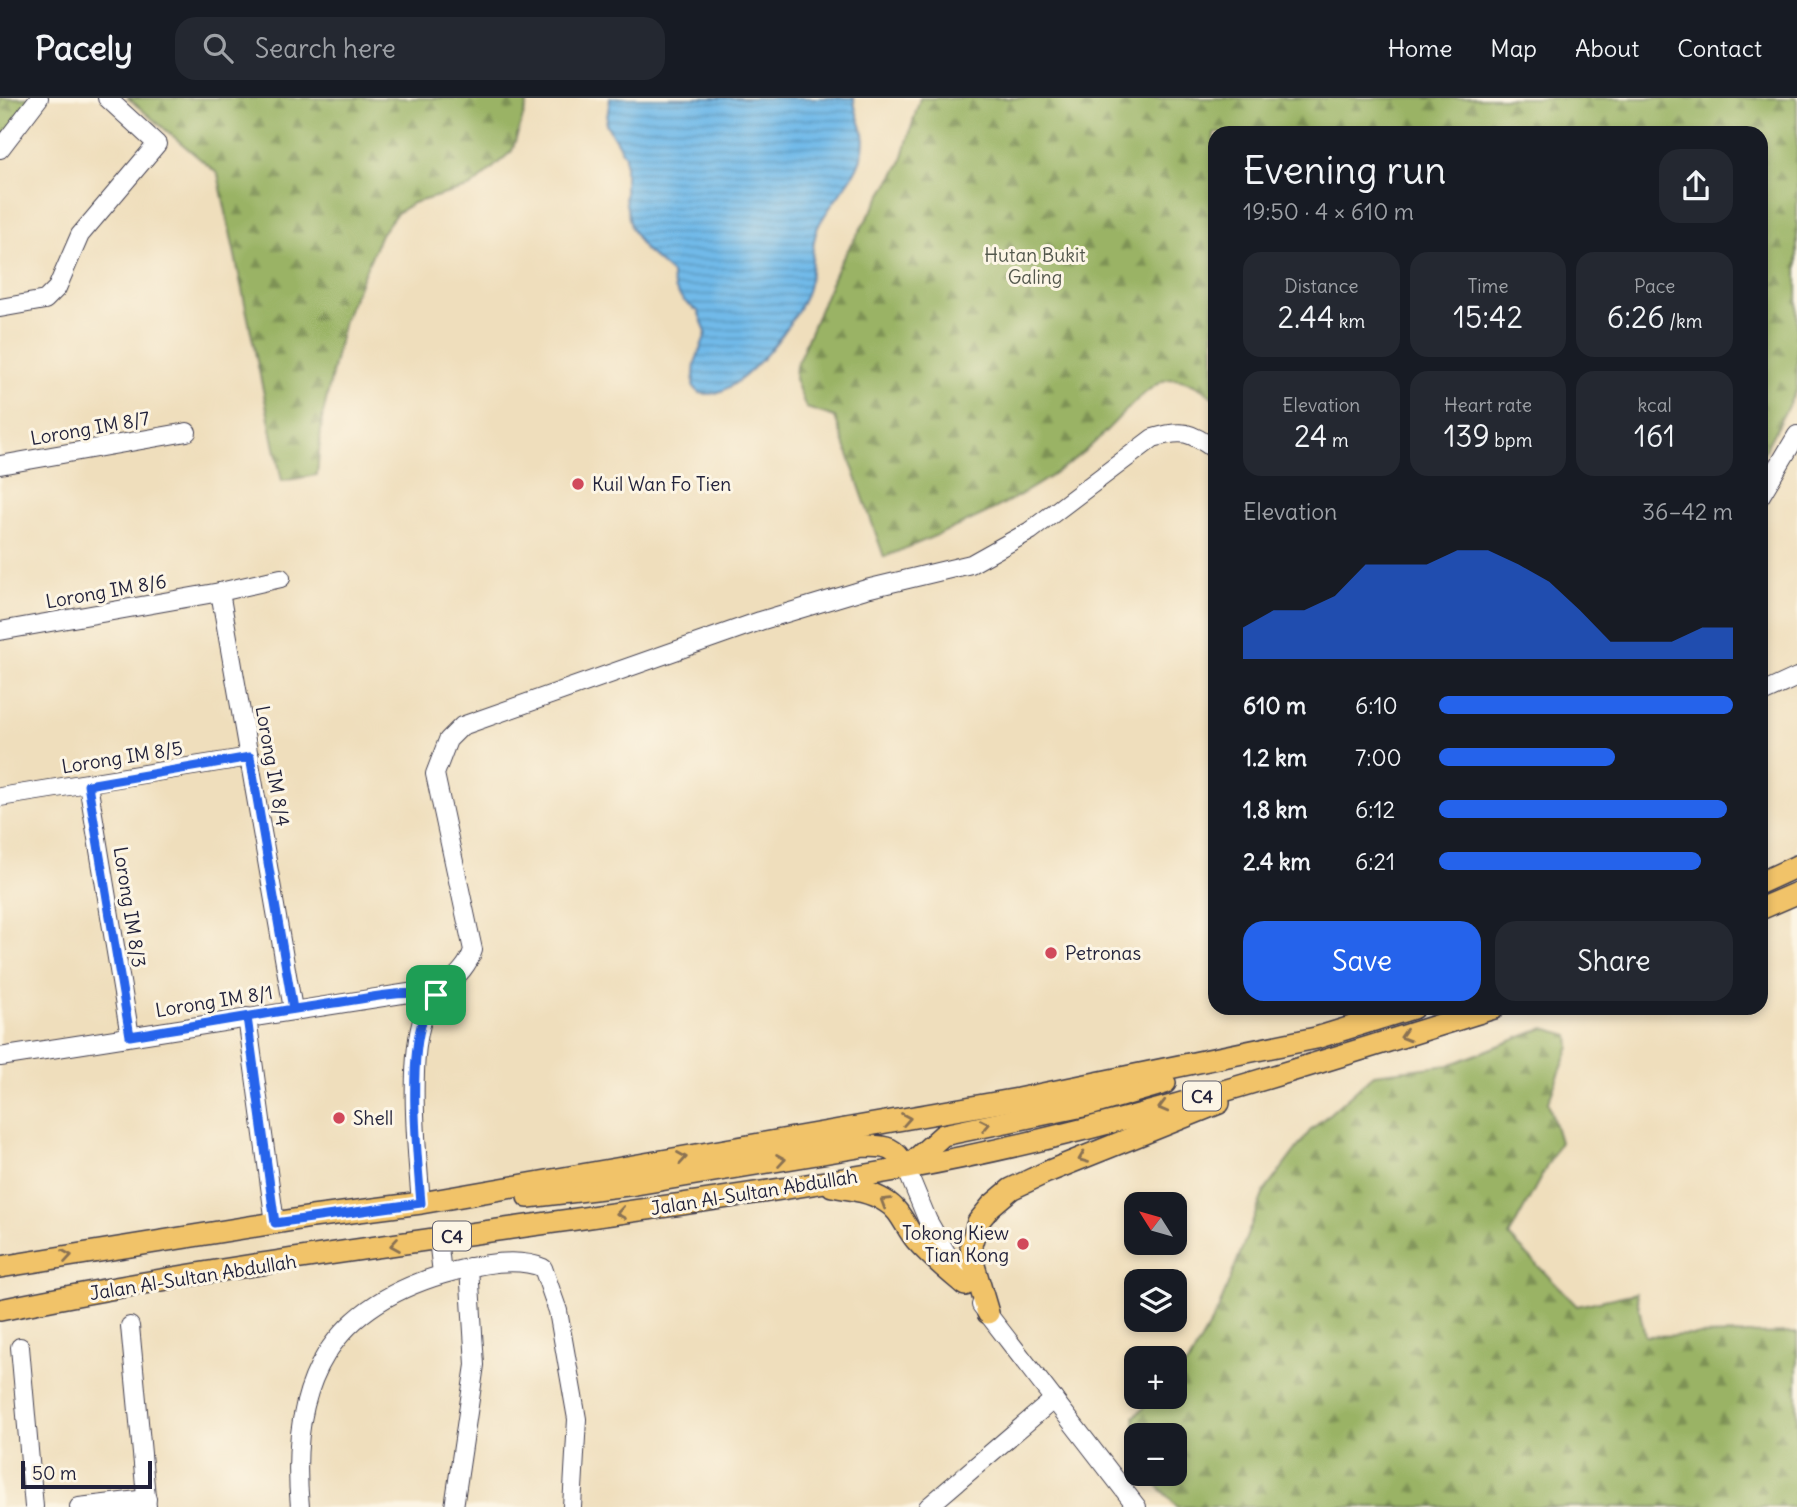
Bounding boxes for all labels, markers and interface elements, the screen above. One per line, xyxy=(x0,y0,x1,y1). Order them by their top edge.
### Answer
search box xyxy=(175,17,665,80)
text: Pacely xyxy=(35,27,133,69)
icon: search xyxy=(199,29,237,67)
text: Search here xyxy=(255,32,396,65)
text: Home xyxy=(1388,33,1452,63)
text: Map xyxy=(1490,33,1537,63)
text: About xyxy=(1575,33,1639,63)
text: Contact xyxy=(1677,33,1762,63)
text: Evening run xyxy=(1243,147,1446,194)
button: share xyxy=(1659,149,1733,223)
text: 19:50 · 4 × 610 m xyxy=(1243,197,1414,226)
park label: Hutan Bukit Galing xyxy=(984,243,1086,289)
text: Distance xyxy=(1284,274,1358,298)
text: Time xyxy=(1467,274,1509,298)
text: Pace xyxy=(1634,274,1675,298)
text: 2.44 xyxy=(1278,298,1334,336)
text: 15:42 xyxy=(1453,298,1523,336)
text: 6:26 xyxy=(1607,298,1665,336)
text: km xyxy=(1334,309,1365,333)
text: /km xyxy=(1665,309,1702,333)
text: Elevation xyxy=(1282,393,1360,417)
text: Heart rate xyxy=(1444,393,1532,417)
text: kcal xyxy=(1638,393,1672,417)
street label: Lorong IM 8/7 xyxy=(29,406,151,450)
text: 24 xyxy=(1294,417,1327,455)
text: 139 xyxy=(1444,417,1490,455)
text: 161 xyxy=(1634,417,1675,455)
text: m xyxy=(1327,428,1349,452)
text: bpm xyxy=(1490,428,1532,452)
place label: Kuil Wan Fo Tien xyxy=(592,472,731,496)
marker: Kuil Wan Fo Tien xyxy=(570,476,586,492)
text: Elevation xyxy=(1243,497,1337,526)
text: 36–42 m xyxy=(1642,497,1733,526)
street label: Lorong IM 8/6 xyxy=(44,569,168,613)
text: 610 m xyxy=(1243,691,1306,720)
text: 6:10 xyxy=(1355,691,1398,720)
street label: Lorong IM 8/4 xyxy=(251,704,295,828)
street label: Lorong IM 8/5 xyxy=(60,736,184,778)
text: 1.2 km xyxy=(1243,743,1307,772)
text: 7:00 xyxy=(1355,743,1402,772)
text: 1.8 km xyxy=(1243,795,1308,824)
text: 6:12 xyxy=(1355,795,1395,824)
street label: Lorong IM 8/3 xyxy=(109,845,151,969)
text: 2.4 km xyxy=(1243,847,1311,876)
text: 6:21 xyxy=(1355,847,1395,876)
button: Save xyxy=(1243,921,1481,1001)
button: Share xyxy=(1495,921,1733,1001)
place label: Petronas xyxy=(1065,941,1141,965)
marker: Petronas xyxy=(1043,945,1059,961)
pin xyxy=(406,965,466,1025)
icon: arrive xyxy=(417,976,455,1014)
street label: Lorong IM 8/1 xyxy=(153,980,275,1022)
one-way arrow xyxy=(1399,1027,1411,1042)
road number: C4 xyxy=(1183,1082,1221,1111)
one-way arrow xyxy=(1157,1098,1169,1113)
place label: Shell xyxy=(353,1106,393,1130)
marker: Shell xyxy=(331,1110,347,1126)
one-way arrow xyxy=(900,1112,912,1127)
one-way arrow xyxy=(979,1119,991,1134)
one-way arrow xyxy=(1078,1149,1090,1163)
one-way arrow xyxy=(676,1151,688,1166)
one-way arrow xyxy=(775,1153,787,1168)
street label: Jalan Al-Sultan Abdullah xyxy=(649,1164,859,1220)
north arrow xyxy=(1124,1192,1186,1255)
map controls xyxy=(1124,1192,1187,1486)
one-way arrow xyxy=(879,1197,892,1210)
one-way arrow xyxy=(615,1205,627,1220)
place label: Tokong Kiew Tian Kong xyxy=(902,1221,1009,1267)
road number: C4 xyxy=(433,1222,471,1251)
marker: Tokong Kiew Tian Kong xyxy=(1015,1236,1031,1252)
one-way arrow xyxy=(389,1237,401,1252)
one-way arrow xyxy=(62,1249,73,1264)
street label: Jalan Al-Sultan Abdullah xyxy=(88,1249,298,1305)
button: layers xyxy=(1124,1269,1187,1332)
button: + xyxy=(1124,1346,1187,1409)
button: − xyxy=(1124,1423,1187,1486)
scale bar xyxy=(21,1458,152,1490)
text: 50 m xyxy=(32,1461,77,1485)

